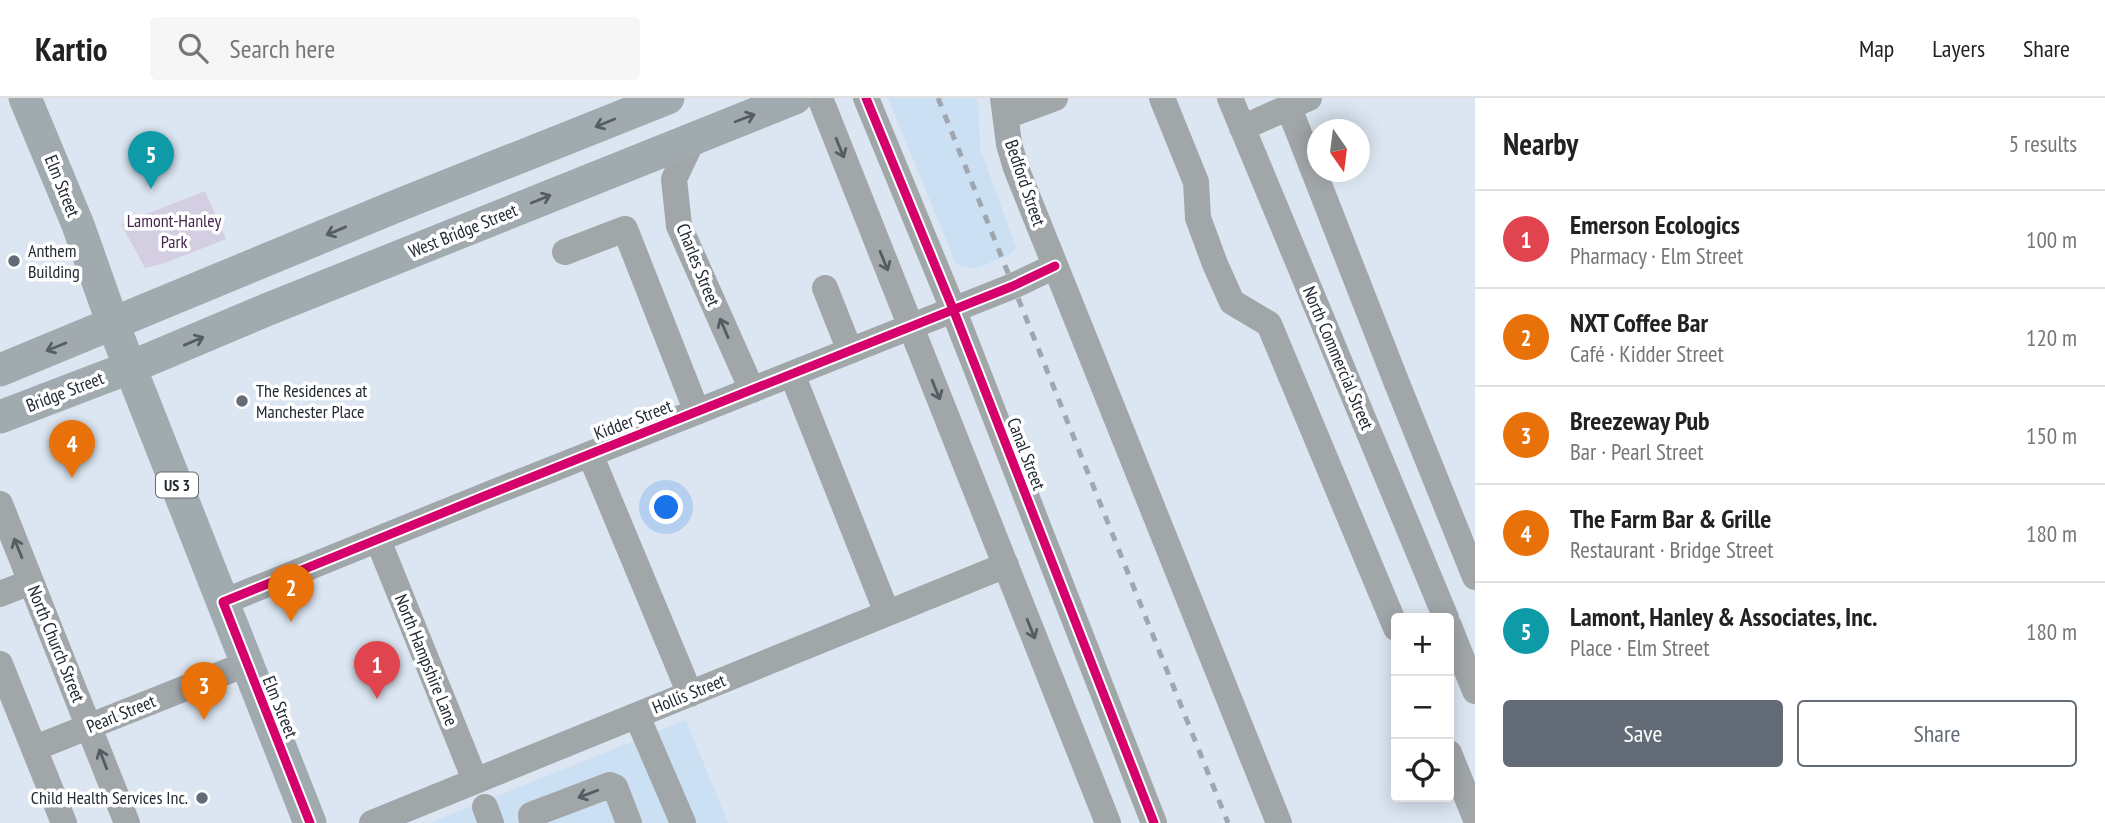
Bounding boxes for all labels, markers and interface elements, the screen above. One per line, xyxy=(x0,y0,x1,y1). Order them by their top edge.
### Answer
search box xyxy=(150,17,640,80)
text: Kartio xyxy=(35,27,108,70)
icon: search xyxy=(174,29,212,67)
text: Search here xyxy=(230,32,335,65)
text: Map xyxy=(1859,33,1894,64)
text: Layers xyxy=(1932,33,1985,64)
text: Share xyxy=(2023,33,2070,64)
one-way arrow xyxy=(734,110,755,123)
one-way arrow xyxy=(594,118,616,131)
north arrow xyxy=(1307,119,1370,182)
text: Nearby xyxy=(1503,124,1578,163)
text: 5 results xyxy=(2009,129,2077,158)
pin: 5 xyxy=(128,131,174,189)
one-way arrow xyxy=(834,136,847,158)
street label: Bedford Street xyxy=(1000,137,1051,229)
street label: Elm Street xyxy=(40,152,85,220)
one-way arrow xyxy=(529,192,551,205)
street label: West Bridge Street xyxy=(405,198,521,263)
text: Emerson Ecologics xyxy=(1570,208,1740,241)
park label: Lamont-Hanley Park xyxy=(127,209,221,253)
street label: Charles Street xyxy=(671,220,725,310)
one-way arrow xyxy=(326,225,348,238)
text: 1 xyxy=(1521,225,1532,254)
text: 100 m xyxy=(2026,225,2077,254)
place label: Anthem Building xyxy=(28,239,80,283)
text: Pharmacy · Elm Street xyxy=(1570,241,1743,270)
one-way arrow xyxy=(879,250,892,272)
marker: Anthem Building xyxy=(6,253,22,269)
street label: North Commercial Street xyxy=(1298,283,1379,433)
text: NXT Coffee Bar xyxy=(1570,306,1708,339)
one-way arrow xyxy=(717,318,730,339)
text: 2 xyxy=(1521,323,1532,352)
text: 120 m xyxy=(2026,323,2077,352)
one-way arrow xyxy=(183,334,204,347)
text: Café · Kidder Street xyxy=(1570,339,1724,368)
one-way arrow xyxy=(46,341,68,354)
street label: Bridge Street xyxy=(23,366,107,417)
place label: The Residences at Manchester Place xyxy=(256,379,367,423)
one-way arrow xyxy=(930,379,943,401)
marker: The Residences at Manchester Place xyxy=(234,393,250,409)
street label: Kidder Street xyxy=(591,394,675,445)
text: Breezeway Pub xyxy=(1570,404,1710,437)
street label: Canal Street xyxy=(1002,414,1051,493)
pin: 4 xyxy=(49,420,95,478)
text: 3 xyxy=(1521,421,1532,450)
text: 150 m xyxy=(2026,421,2077,450)
text: Bar · Pearl Street xyxy=(1570,437,1704,466)
road number: US 3 xyxy=(156,472,198,498)
your location xyxy=(649,490,683,524)
text: The Farm Bar & Grille xyxy=(1570,502,1771,535)
text: 4 xyxy=(1521,519,1532,548)
text: 180 m xyxy=(2026,519,2077,548)
text: Restaurant · Bridge Street xyxy=(1570,535,1774,564)
one-way arrow xyxy=(10,538,23,560)
pin: 2 xyxy=(268,564,314,622)
street label: North Church Street xyxy=(23,582,90,706)
street label: North Hampshire Lane xyxy=(390,591,463,729)
text: Lamont, Hanley & Associates, Inc. xyxy=(1570,600,1878,633)
map controls xyxy=(1391,613,1454,802)
button: + xyxy=(1391,613,1454,676)
one-way arrow xyxy=(1026,617,1039,639)
text: 5 xyxy=(1521,617,1532,646)
text: 180 m xyxy=(2026,617,2077,646)
text: Place · Elm Street xyxy=(1570,633,1710,662)
pin: 1 xyxy=(354,641,400,699)
pin: 3 xyxy=(181,662,227,720)
street label: Hollis Street xyxy=(649,668,729,719)
street label: Elm Street xyxy=(258,673,303,741)
button: − xyxy=(1391,676,1454,739)
street label: Pearl Street xyxy=(83,689,159,738)
button: Save xyxy=(1503,700,1783,767)
button: Share xyxy=(1797,700,2077,767)
button: locate xyxy=(1391,739,1454,802)
one-way arrow xyxy=(95,749,108,771)
place label: Child Health Services Inc. xyxy=(31,786,188,809)
one-way arrow xyxy=(577,788,599,801)
marker: Child Health Services Inc. xyxy=(194,790,210,806)

